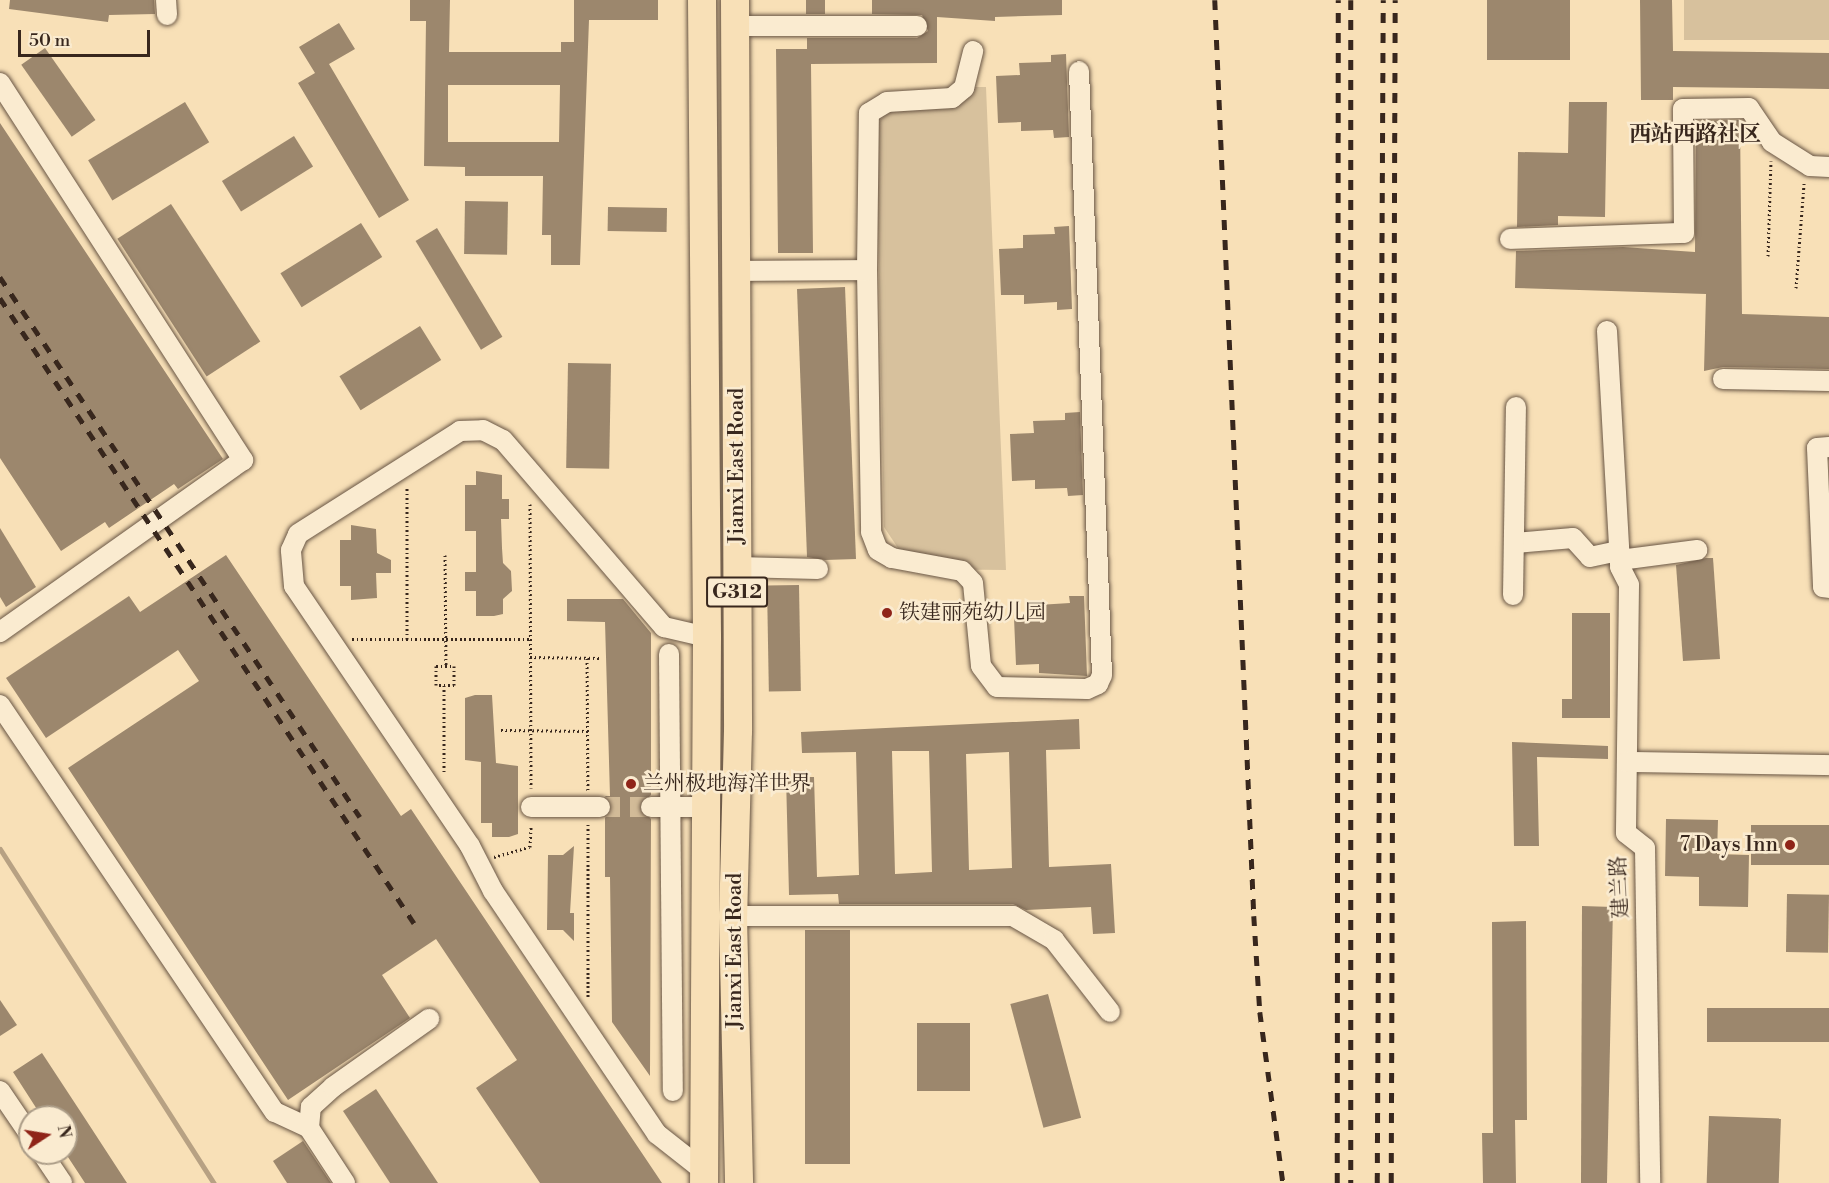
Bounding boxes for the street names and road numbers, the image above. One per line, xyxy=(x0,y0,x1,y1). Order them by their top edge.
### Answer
street label: Jianxi East Road xyxy=(724,388,750,544)
road number: G312 xyxy=(706,575,768,609)
street label: 建兰路 xyxy=(1606,855,1634,919)
street label: Jianxi East Road xyxy=(722,873,748,1029)

